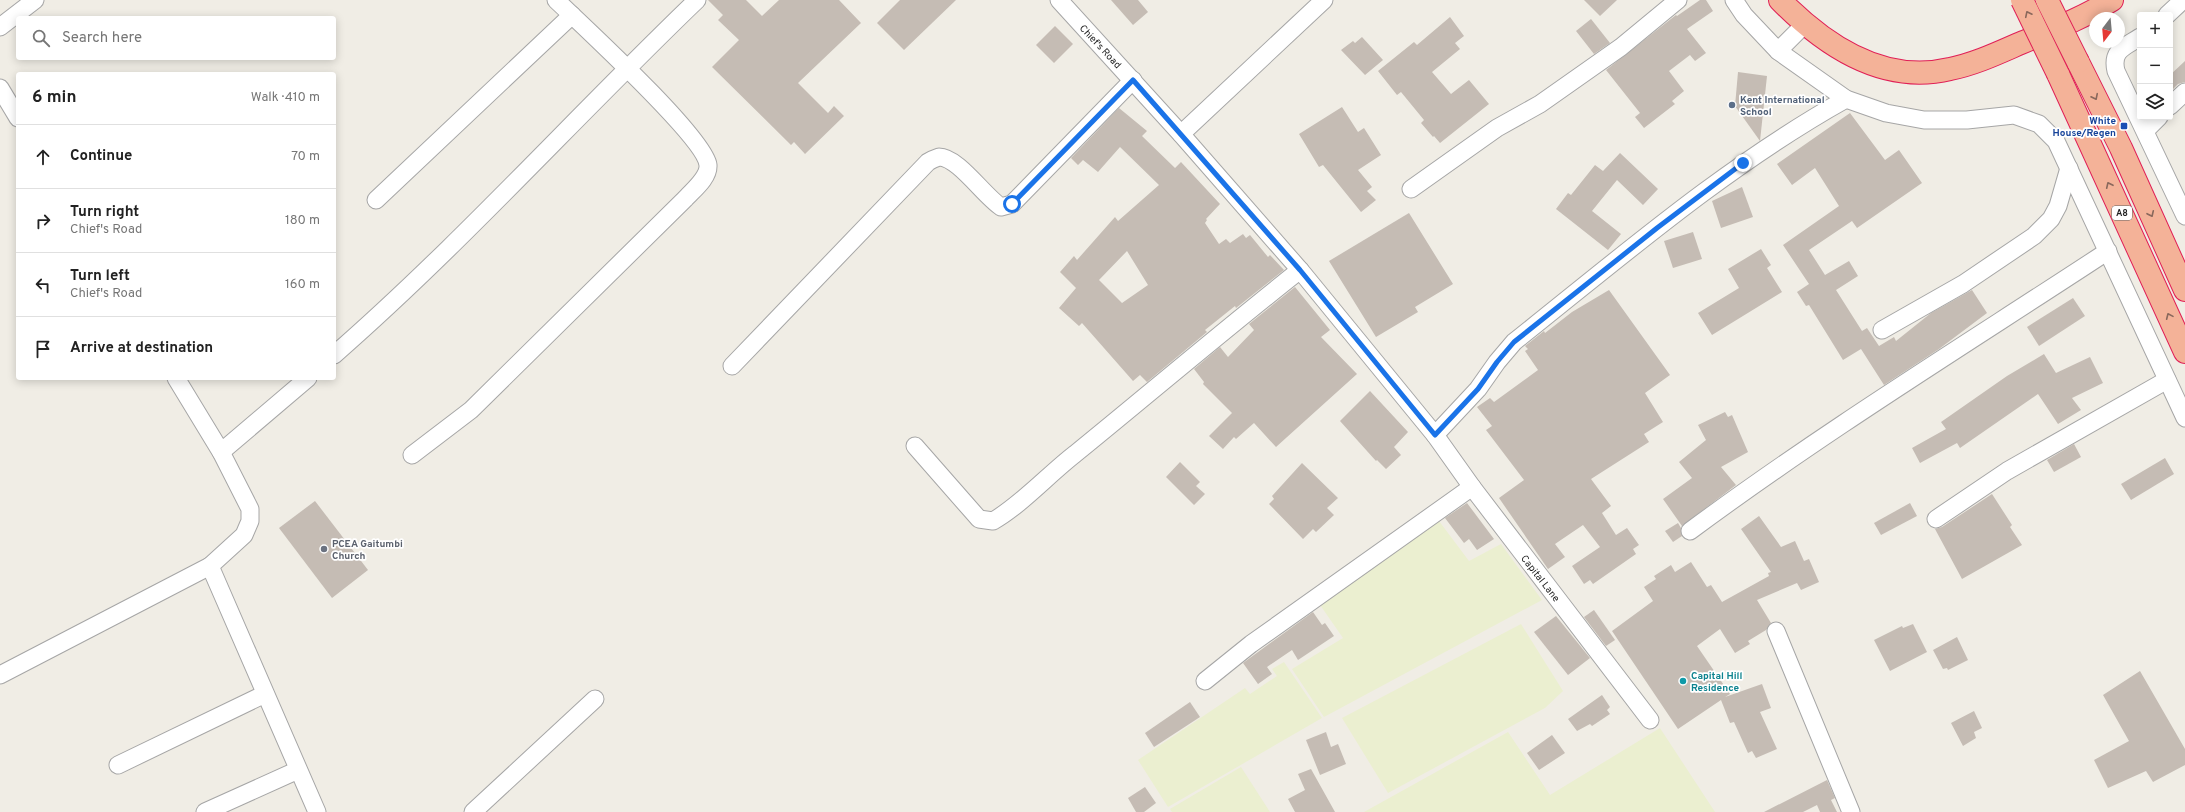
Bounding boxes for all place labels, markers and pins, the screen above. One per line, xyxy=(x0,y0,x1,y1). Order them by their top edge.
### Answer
place label: Kent International School xyxy=(1740,94,1825,119)
marker: Kent International School xyxy=(1727,100,1737,110)
place label: White House/Regen xyxy=(2053,115,2116,140)
marker: White House/Regen xyxy=(2119,121,2129,131)
place label: PCEA Gaitumbi Church xyxy=(332,538,403,563)
marker: PCEA Gaitumbi Church xyxy=(319,544,329,554)
place label: Capital Hill Residence xyxy=(1691,670,1742,695)
marker: Capital Hill Residence xyxy=(1678,676,1688,686)

